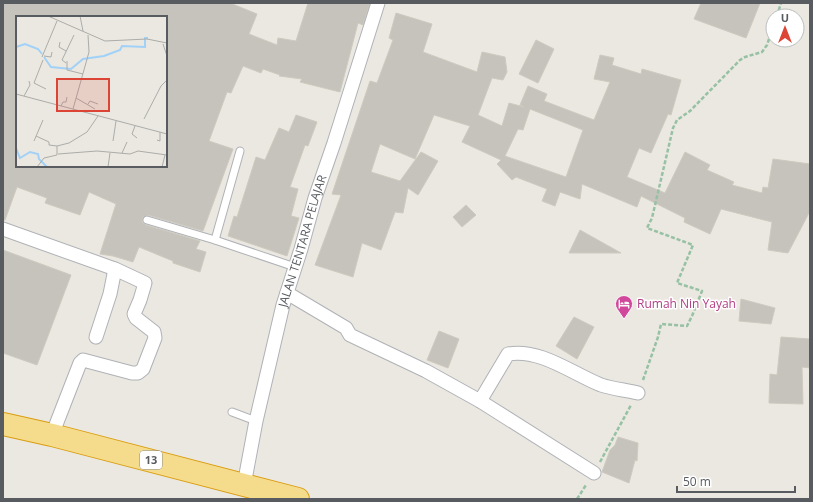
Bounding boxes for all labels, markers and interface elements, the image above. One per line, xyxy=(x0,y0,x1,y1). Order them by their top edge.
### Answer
north arrow xyxy=(765,8,805,48)
text: U xyxy=(781,10,789,25)
inset map xyxy=(16,16,167,167)
street label: JALAN TENTARA PELAJAR xyxy=(274,172,331,310)
hotel icon: Rumah Nin Yayah xyxy=(614,294,634,319)
place label: Rumah Nin Yayah xyxy=(637,295,736,312)
road number: 13 xyxy=(140,451,162,469)
scale bar xyxy=(677,468,795,494)
text: 50 m xyxy=(683,473,711,490)

